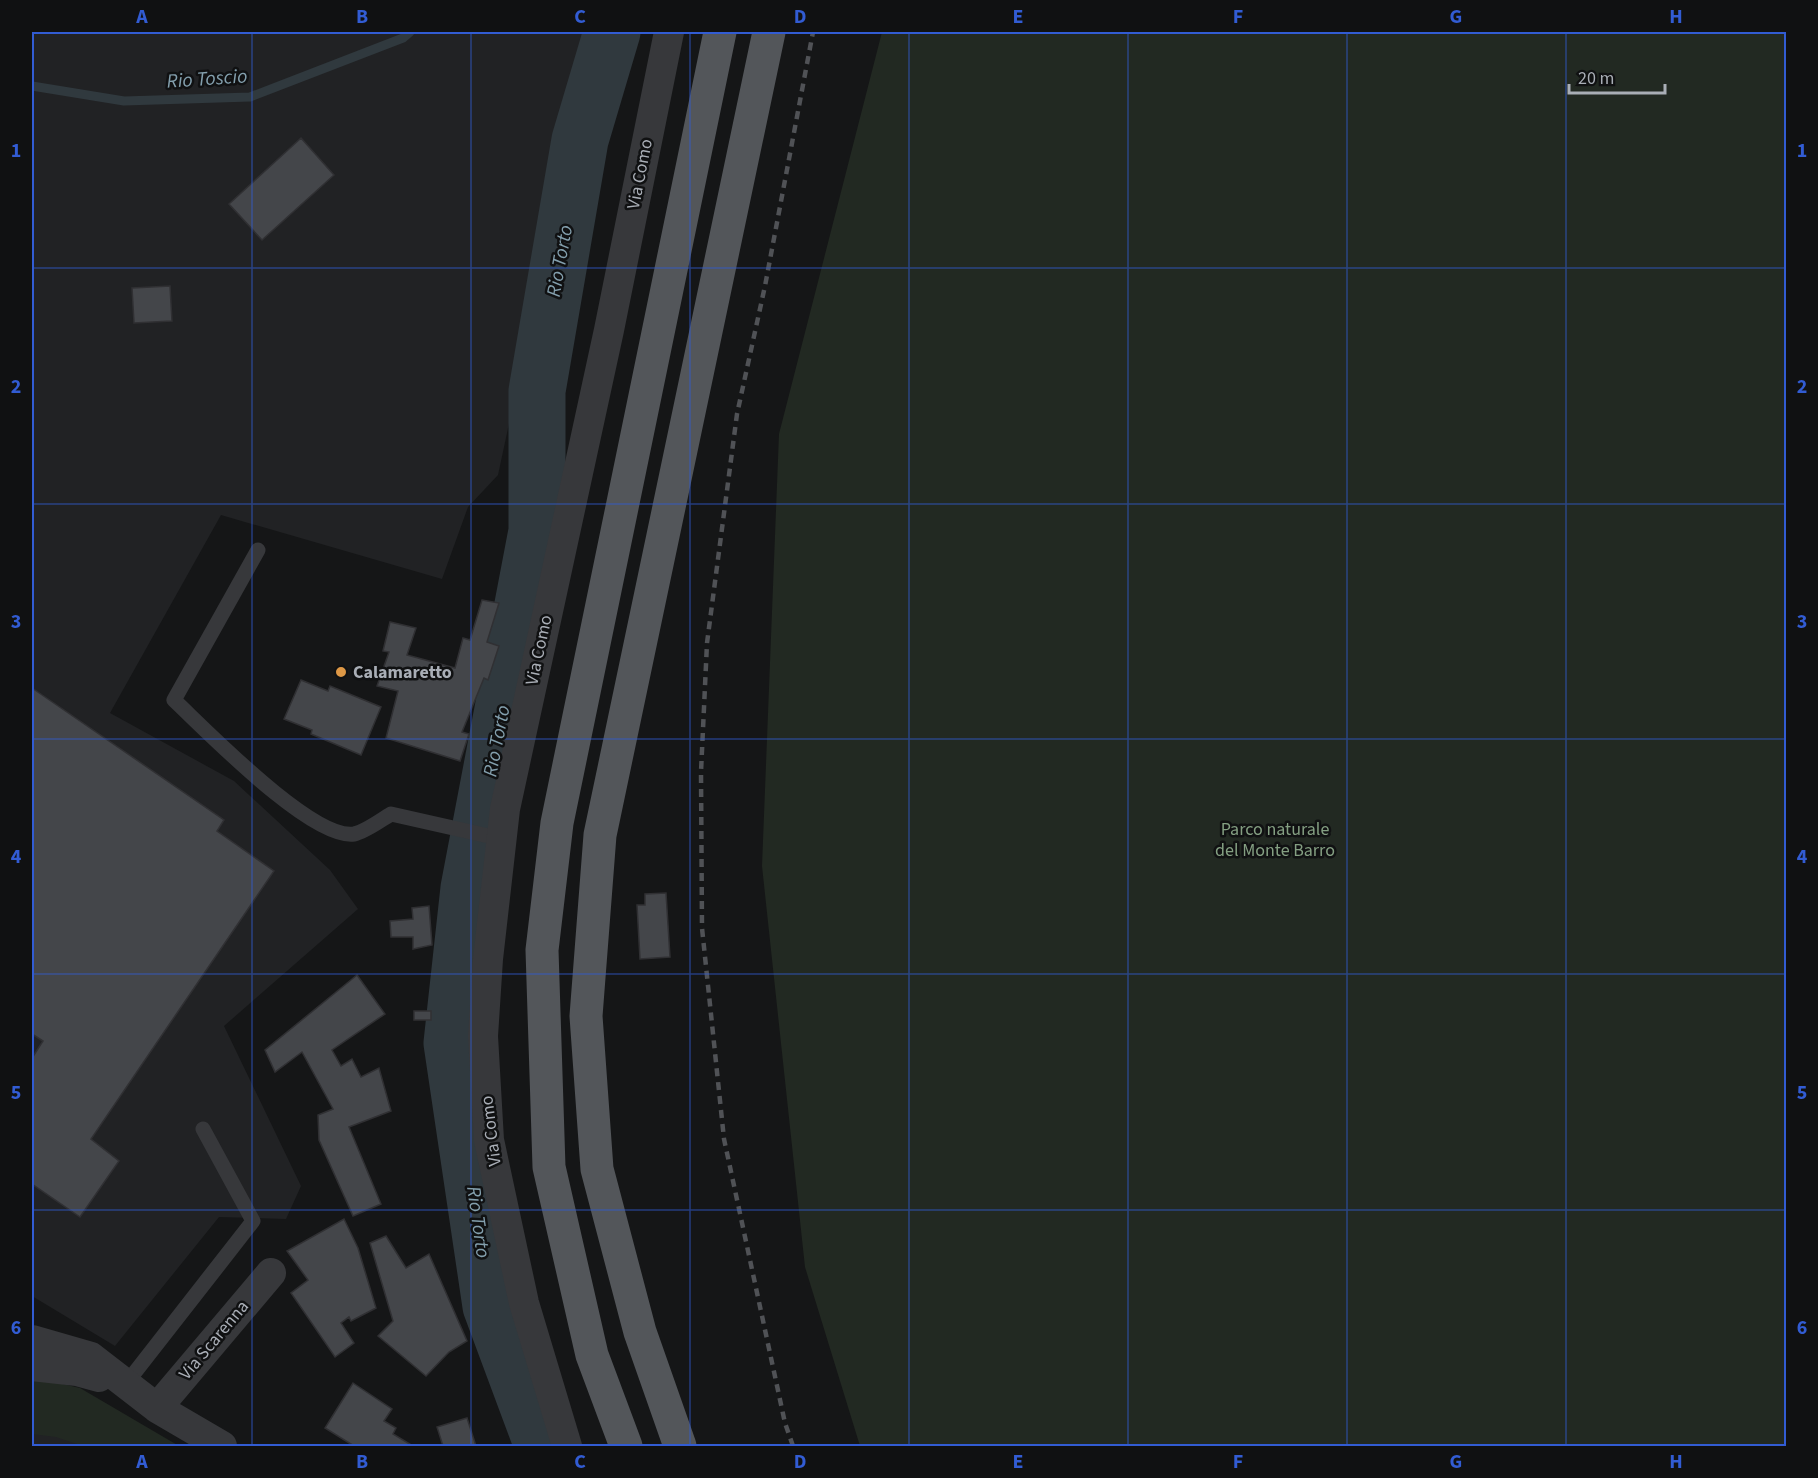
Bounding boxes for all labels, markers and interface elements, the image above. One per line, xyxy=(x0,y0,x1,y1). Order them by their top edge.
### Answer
text: A xyxy=(135,3,148,31)
text: B xyxy=(356,3,368,31)
text: C xyxy=(574,3,586,31)
text: D xyxy=(794,3,806,31)
text: E xyxy=(1013,3,1023,31)
text: F xyxy=(1233,3,1243,31)
text: G xyxy=(1450,3,1462,31)
text: H xyxy=(1669,3,1683,31)
scale bar xyxy=(1569,57,1665,95)
water label: Rio Toscio xyxy=(166,62,248,96)
text: 20 m xyxy=(1578,66,1614,91)
text: 1 xyxy=(11,137,21,165)
street label: Via Como xyxy=(621,137,659,211)
text: 1 xyxy=(1797,137,1807,165)
water label: Rio Torto xyxy=(540,223,580,299)
text: 2 xyxy=(11,373,21,401)
text: 2 xyxy=(1797,373,1807,401)
text: 3 xyxy=(11,608,21,636)
text: 3 xyxy=(1797,608,1807,636)
street label: Via Como xyxy=(519,613,559,687)
place label: Calamaretto xyxy=(353,660,452,685)
marker: Calamaretto xyxy=(334,665,348,679)
water label: Rio Torto xyxy=(476,703,518,779)
park label: Parco naturale del Monte Barro xyxy=(1215,817,1335,863)
text: 4 xyxy=(11,843,22,871)
text: 4 xyxy=(1797,843,1808,871)
text: 5 xyxy=(11,1079,21,1107)
text: 5 xyxy=(1797,1079,1807,1107)
street label: Via Como xyxy=(474,1094,508,1168)
water label: Rio Torto xyxy=(459,1184,497,1260)
street label: Via Scarenna xyxy=(173,1295,255,1385)
text: 6 xyxy=(11,1314,21,1342)
text: 6 xyxy=(1797,1314,1807,1342)
text: A xyxy=(135,1448,148,1476)
text: B xyxy=(356,1448,368,1476)
text: C xyxy=(574,1448,586,1476)
text: D xyxy=(794,1448,806,1476)
text: E xyxy=(1013,1448,1023,1476)
text: F xyxy=(1233,1448,1243,1476)
text: G xyxy=(1450,1448,1462,1476)
text: H xyxy=(1669,1448,1683,1476)

